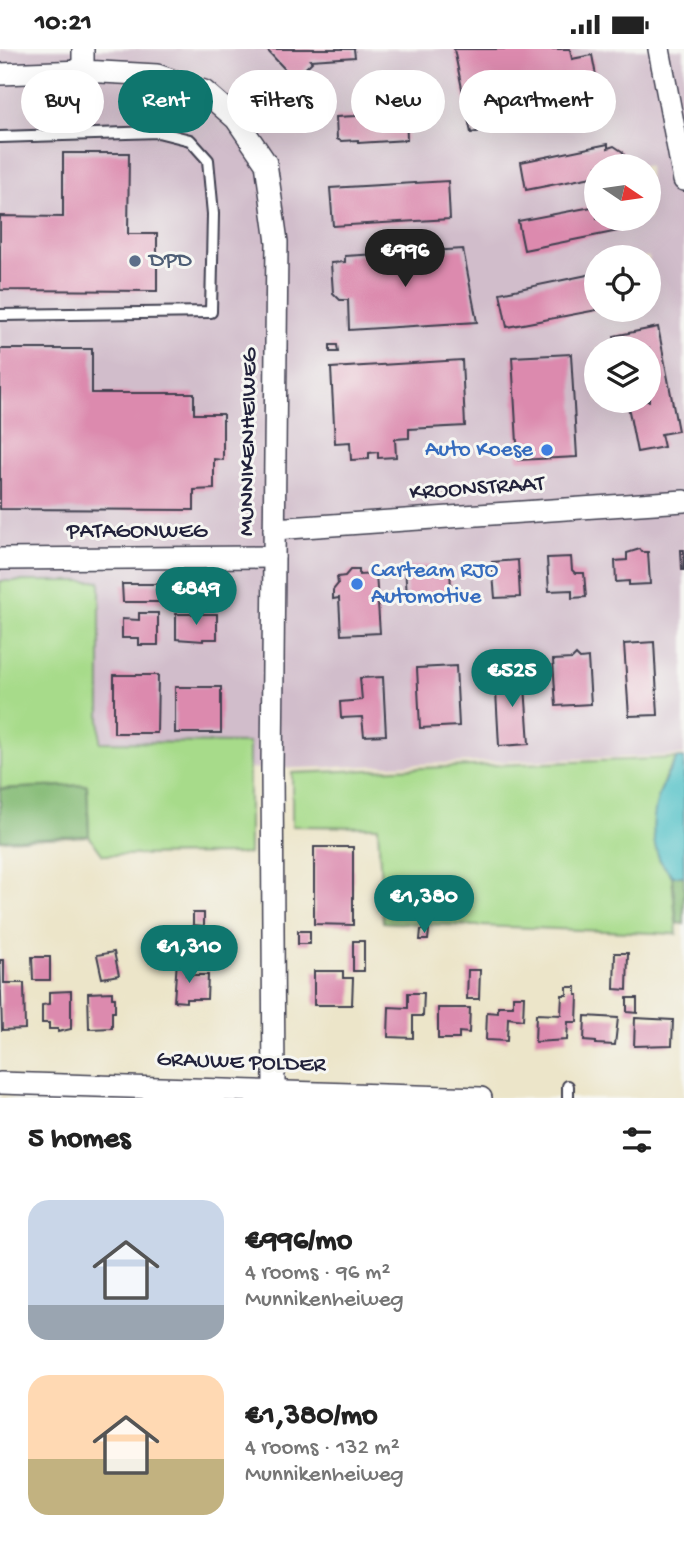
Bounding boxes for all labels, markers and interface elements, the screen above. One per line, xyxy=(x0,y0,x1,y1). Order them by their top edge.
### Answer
text: 10:21 xyxy=(35,9,92,40)
chip: Buy xyxy=(21,70,104,133)
chip: Rent xyxy=(118,70,213,133)
chip: Filters xyxy=(227,70,337,133)
chip: New xyxy=(351,70,445,133)
chip: Apartment xyxy=(459,70,616,133)
north arrow xyxy=(584,154,662,231)
map controls xyxy=(584,154,661,413)
pin: €996 xyxy=(364,229,446,289)
text: €996 xyxy=(381,238,429,265)
button: locate xyxy=(584,245,661,322)
place label: DPD xyxy=(147,248,193,275)
marker: DPD xyxy=(127,253,143,269)
button: layers xyxy=(584,336,661,413)
street label: MUNNIKENHEIWEG xyxy=(234,346,264,536)
place label: Auto Koese xyxy=(425,437,534,464)
marker: Auto Koese xyxy=(539,442,555,458)
street label: KROONSTRAAT xyxy=(409,471,546,507)
street label: PATAGONWEG xyxy=(66,519,209,546)
place label: Carteam RJO Automotive xyxy=(371,558,498,611)
pin: €849 xyxy=(155,567,237,627)
text: €849 xyxy=(172,576,220,603)
marker: Carteam RJO Automotive xyxy=(349,576,365,592)
pin: €525 xyxy=(471,649,553,709)
text: €525 xyxy=(487,658,537,685)
pin: €1,380 xyxy=(367,875,481,935)
text: €1,380 xyxy=(390,884,458,911)
pin: €1,310 xyxy=(132,925,246,985)
text: €1,310 xyxy=(157,934,221,961)
street label: GRAUWE POLDER xyxy=(156,1047,327,1079)
icon: filters xyxy=(618,1121,656,1159)
text: 5 homes xyxy=(28,1123,130,1158)
text: €996/mo xyxy=(245,1225,352,1260)
icon: home xyxy=(84,1228,168,1312)
text: 4 rooms · 96 m² xyxy=(245,1260,390,1287)
text: Munnikenheiweg xyxy=(245,1287,404,1314)
text: €1,380/mo xyxy=(245,1400,378,1435)
icon: home xyxy=(84,1403,168,1487)
text: 4 rooms · 132 m² xyxy=(245,1435,400,1462)
text: Munnikenheiweg xyxy=(245,1462,404,1489)

